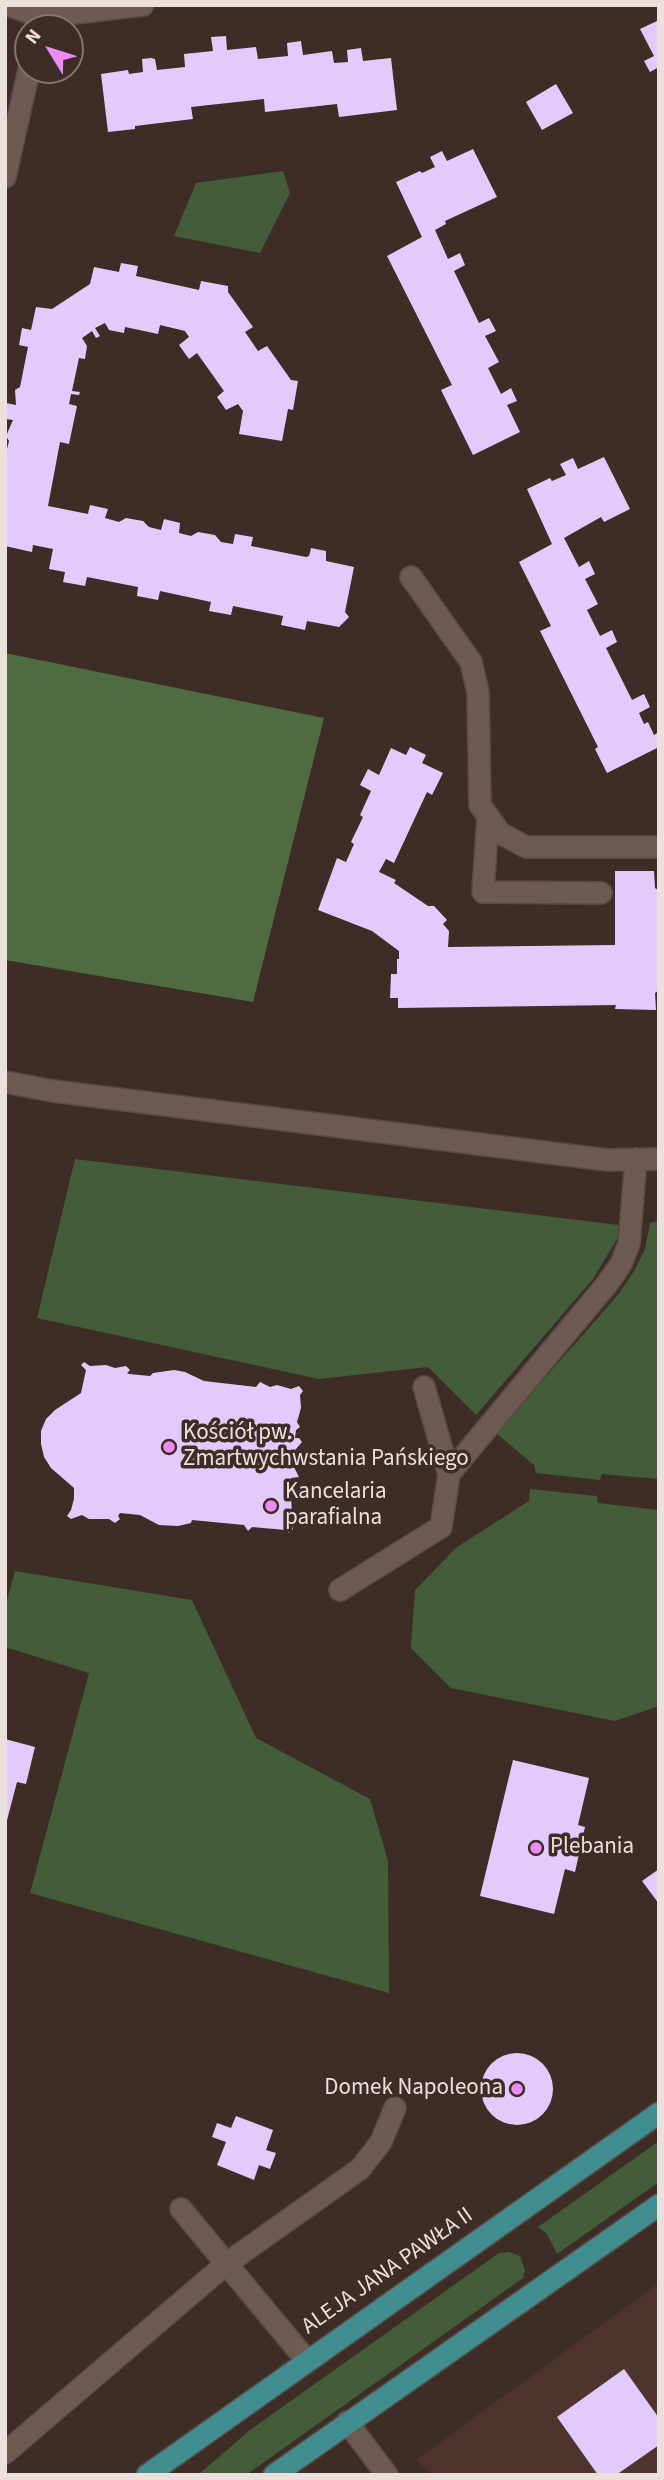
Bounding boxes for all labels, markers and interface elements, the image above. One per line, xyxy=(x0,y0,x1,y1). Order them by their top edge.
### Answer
north arrow xyxy=(14,14,84,84)
text: N xyxy=(19,24,48,50)
place label: Kościół pw. Zmartwychwstania Pańskiego xyxy=(183,1420,469,1474)
marker: Kościół pw. Zmartwychwstania Pańskiego xyxy=(161,1439,177,1455)
place label: Kancelaria parafialna xyxy=(285,1479,387,1533)
marker: Kancelaria parafialna xyxy=(263,1498,279,1514)
place label: Plebania xyxy=(550,1834,634,1862)
marker: Plebania xyxy=(528,1840,544,1856)
place label: Domek Napoleona xyxy=(324,2075,503,2103)
marker: Domek Napoleona xyxy=(509,2081,525,2097)
street label: ALEJA JANA PAWŁA II xyxy=(297,2203,479,2341)

